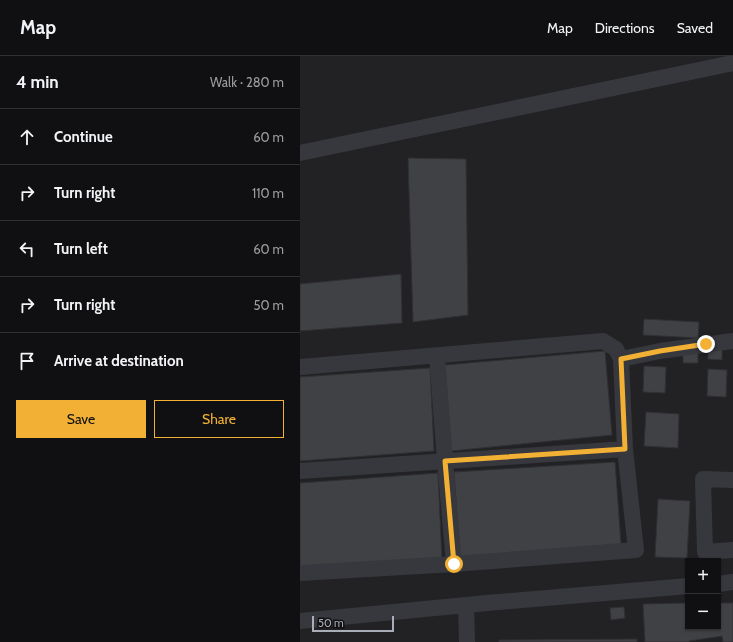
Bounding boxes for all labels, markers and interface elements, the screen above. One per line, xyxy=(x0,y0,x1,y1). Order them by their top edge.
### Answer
text: Map xyxy=(20,16,56,39)
text: Map xyxy=(547,19,573,37)
text: Directions xyxy=(595,19,655,37)
text: Saved xyxy=(677,19,713,37)
text: 4 min xyxy=(16,72,59,92)
text: Walk · 280 m xyxy=(210,74,284,90)
icon: ahead xyxy=(16,126,38,148)
text: Continue xyxy=(54,128,113,146)
text: 60 m xyxy=(253,129,284,145)
icon: right xyxy=(16,182,38,204)
text: Turn right xyxy=(54,184,115,202)
text: 110 m xyxy=(252,185,284,201)
icon: left xyxy=(16,238,38,260)
text: Turn left xyxy=(54,240,108,258)
text: 60 m xyxy=(253,241,284,257)
icon: right xyxy=(16,294,38,316)
text: Turn right xyxy=(54,296,115,314)
text: 50 m xyxy=(254,297,284,313)
route end xyxy=(697,335,715,353)
icon: arrive xyxy=(16,350,38,372)
text: Arrive at destination xyxy=(54,352,184,370)
button: Save xyxy=(16,400,146,438)
button: Share xyxy=(154,400,284,438)
route start xyxy=(445,555,463,573)
map controls xyxy=(685,558,721,630)
button: + xyxy=(685,558,721,594)
button: − xyxy=(685,594,721,630)
scale bar xyxy=(312,614,394,633)
text: 50 m xyxy=(318,616,344,630)

